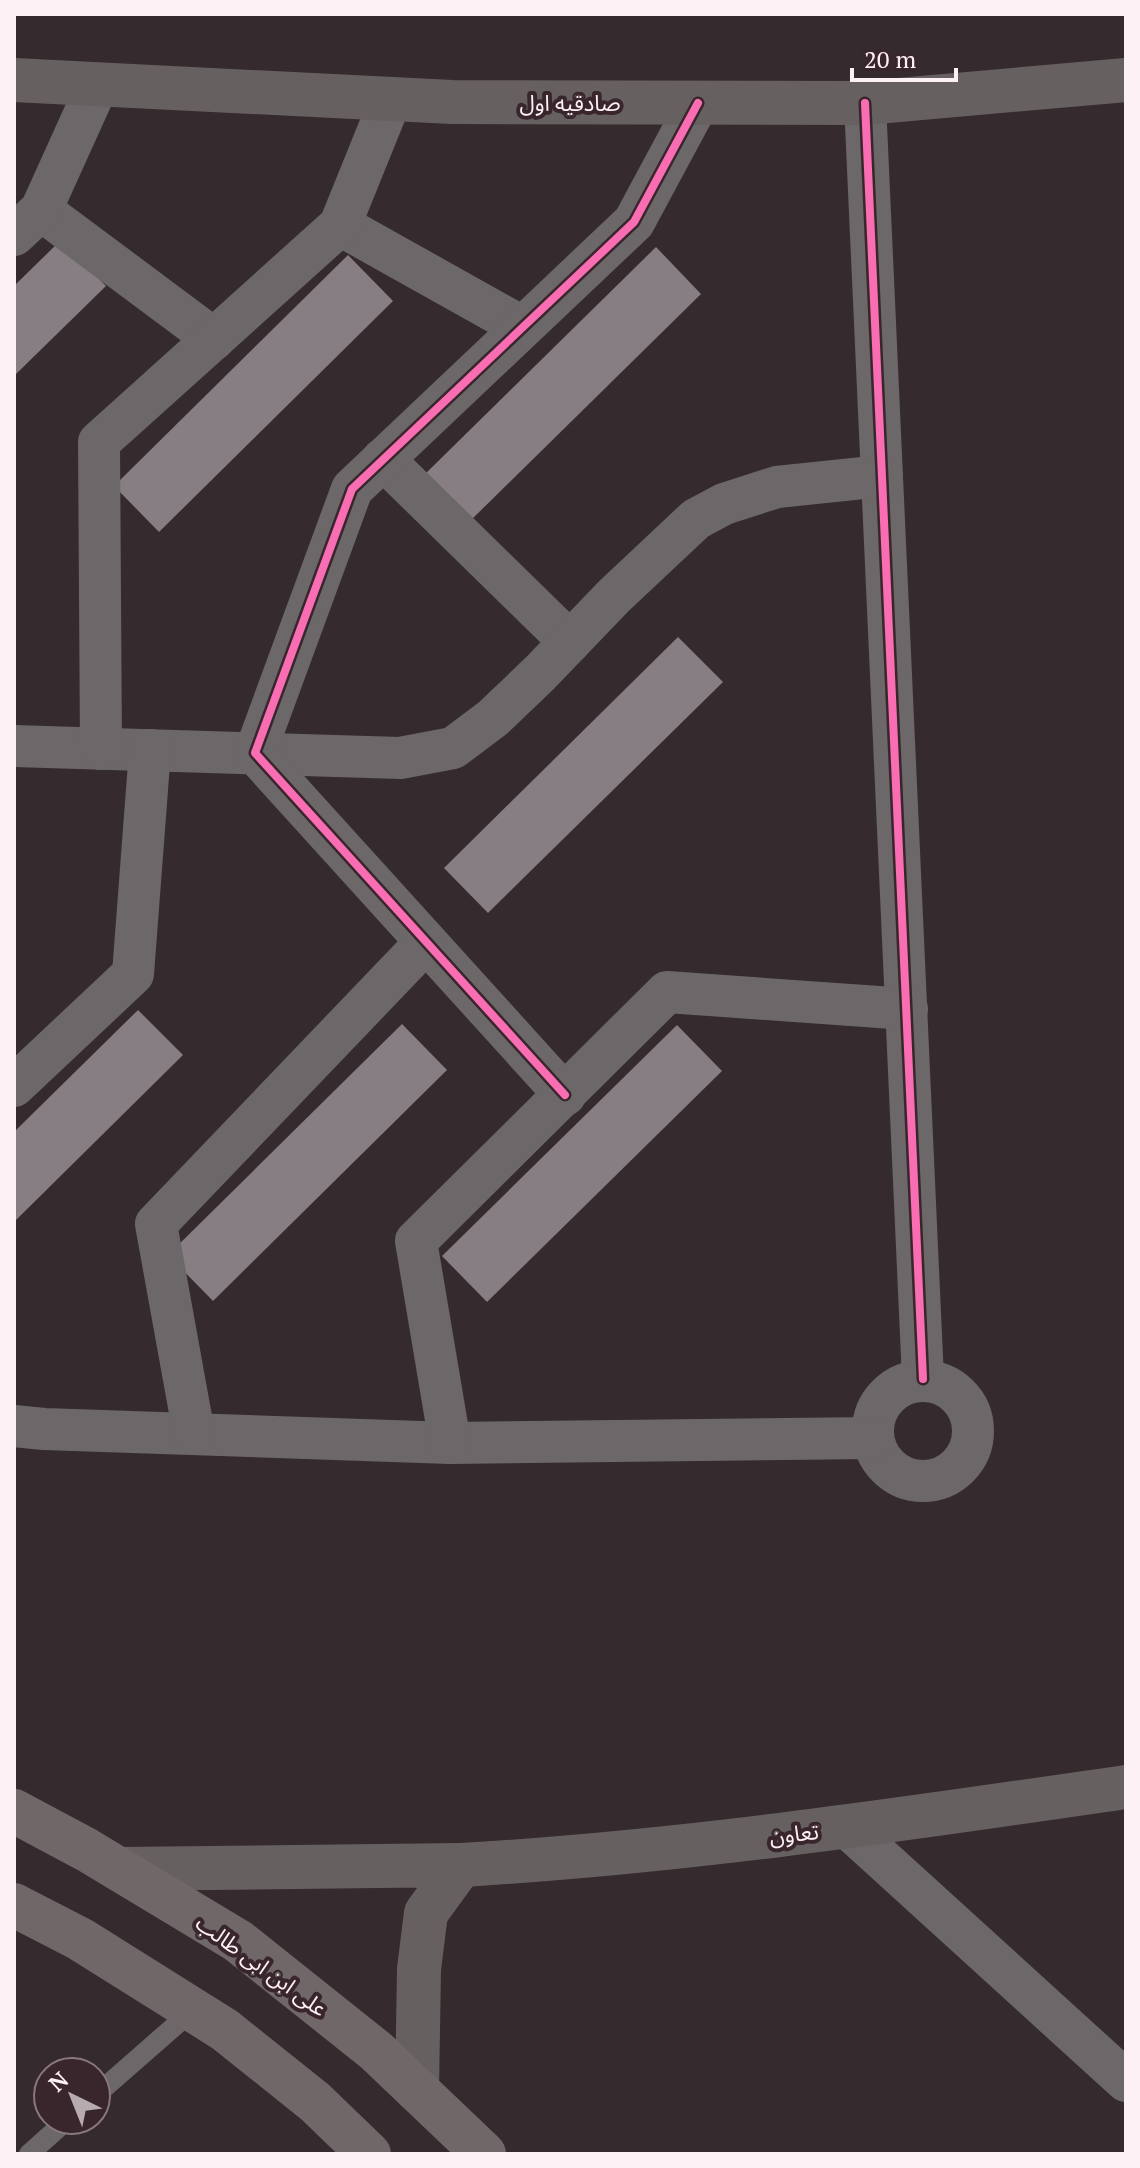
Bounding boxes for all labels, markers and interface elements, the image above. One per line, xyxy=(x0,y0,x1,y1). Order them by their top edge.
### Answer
scale bar xyxy=(852,32,956,82)
text: 20 m xyxy=(864,43,916,75)
street label: صادقیه اول xyxy=(519,88,621,117)
street label: تعاون xyxy=(768,1816,820,1850)
street label: علی ابن ابی طالب xyxy=(191,1908,333,2022)
north arrow xyxy=(32,2056,112,2136)
text: N xyxy=(42,2064,74,2097)

